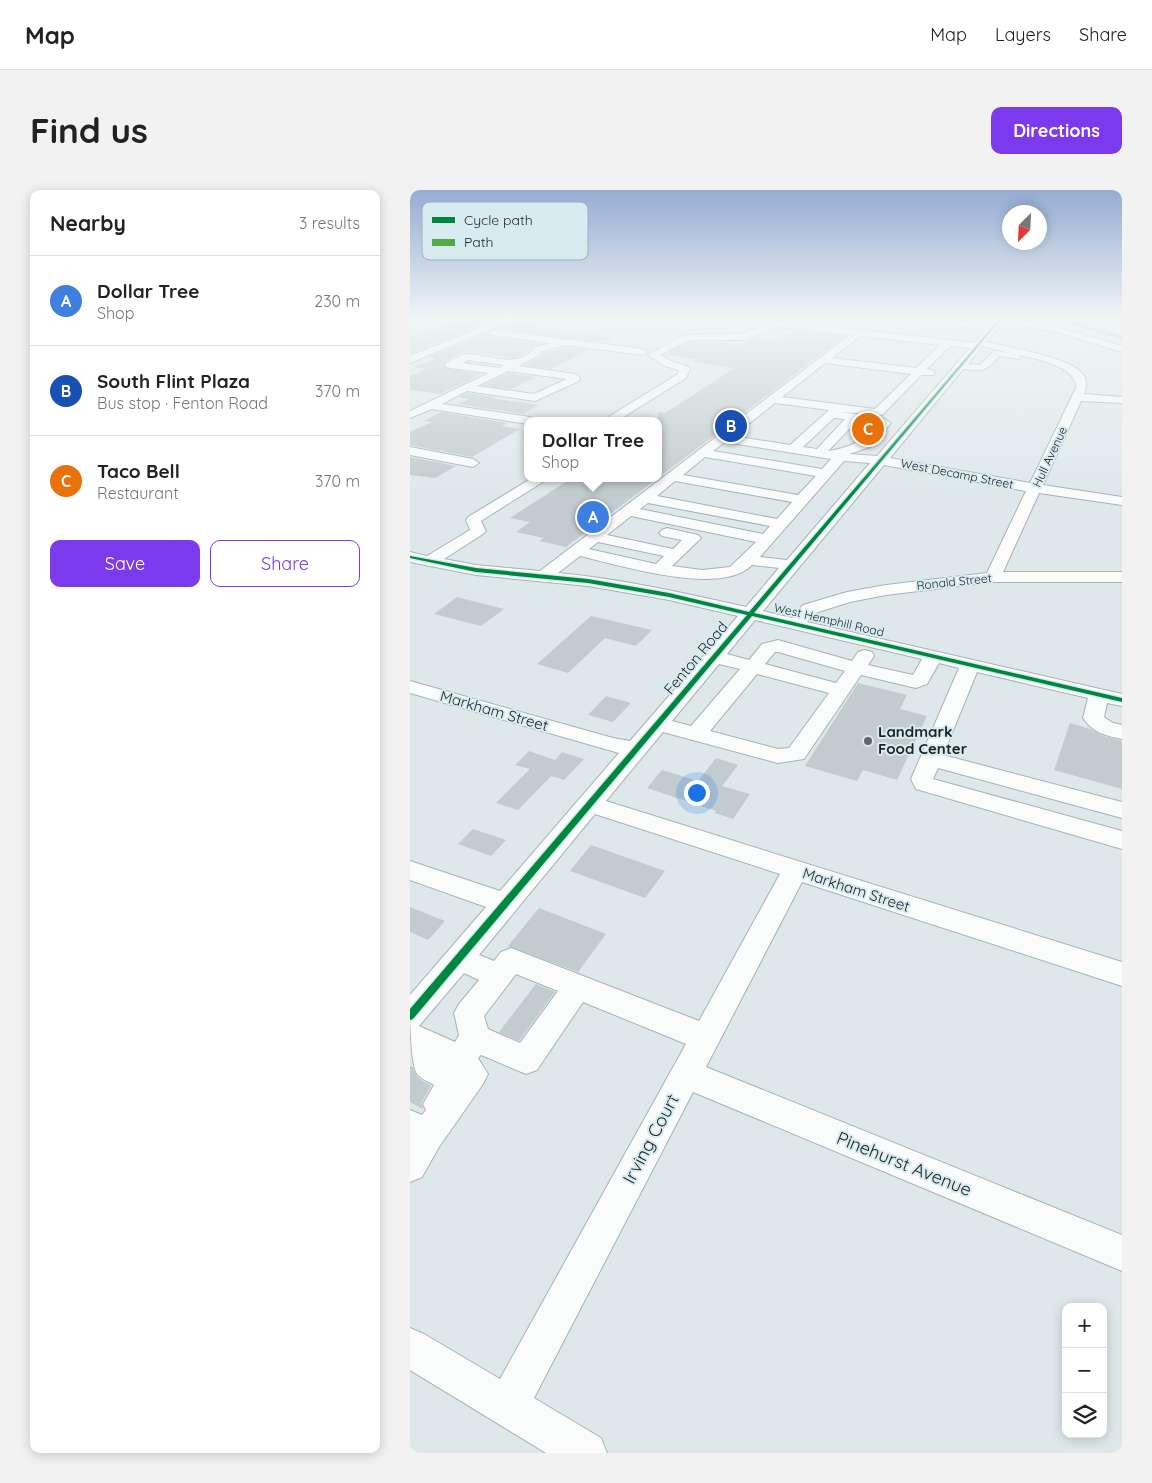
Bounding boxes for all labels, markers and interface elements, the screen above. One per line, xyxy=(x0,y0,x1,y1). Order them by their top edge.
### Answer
text: Map xyxy=(25,20,75,50)
text: Map xyxy=(930,23,967,46)
text: Layers xyxy=(995,23,1051,46)
text: Share xyxy=(1079,23,1127,46)
button: Directions xyxy=(991,107,1122,154)
text: Find us xyxy=(30,108,148,152)
legend xyxy=(422,202,588,260)
north arrow xyxy=(1002,205,1047,250)
text: Nearby xyxy=(50,210,126,236)
text: Cycle path xyxy=(464,211,533,229)
text: 3 results xyxy=(299,213,360,233)
text: Path xyxy=(464,233,493,251)
text: Dollar Tree xyxy=(97,279,199,303)
text: A xyxy=(61,291,71,311)
text: 230 m xyxy=(314,291,360,311)
text: Shop xyxy=(97,303,134,323)
text: South Flint Plaza xyxy=(97,369,250,393)
text: B xyxy=(61,381,71,401)
text: 370 m xyxy=(315,381,360,401)
text: Bus stop · Fenton Road xyxy=(97,393,268,413)
pin: B xyxy=(715,407,747,445)
pin: C xyxy=(852,410,884,448)
popup xyxy=(524,417,662,482)
street label: Hull Avenue xyxy=(1029,424,1070,490)
text: Dollar Tree xyxy=(542,428,644,452)
text: Shop xyxy=(542,452,579,472)
street label: West Decamp Street xyxy=(899,455,1015,492)
text: Taco Bell xyxy=(97,459,180,483)
text: C xyxy=(61,471,71,491)
text: 370 m xyxy=(315,471,360,491)
text: Restaurant xyxy=(97,483,179,503)
pin: A xyxy=(577,498,609,536)
button: Save xyxy=(50,540,200,587)
button: Share xyxy=(210,540,360,587)
street label: Ronald Street xyxy=(916,570,992,593)
street label: West Hemphill Road xyxy=(772,600,886,640)
street label: Fenton Road xyxy=(660,617,732,698)
street label: Markham Street xyxy=(438,686,550,735)
place label: Landmark Food Center xyxy=(878,722,968,758)
marker: Landmark Food Center xyxy=(862,735,874,747)
your location xyxy=(684,780,710,806)
street label: Markham Street xyxy=(800,863,912,916)
street label: Irving Court xyxy=(617,1090,684,1187)
street label: Pinehurst Avenue xyxy=(833,1126,975,1201)
map controls xyxy=(1062,1303,1107,1438)
button: + xyxy=(1062,1303,1107,1348)
button: − xyxy=(1062,1348,1107,1393)
button: layers xyxy=(1062,1393,1107,1438)

